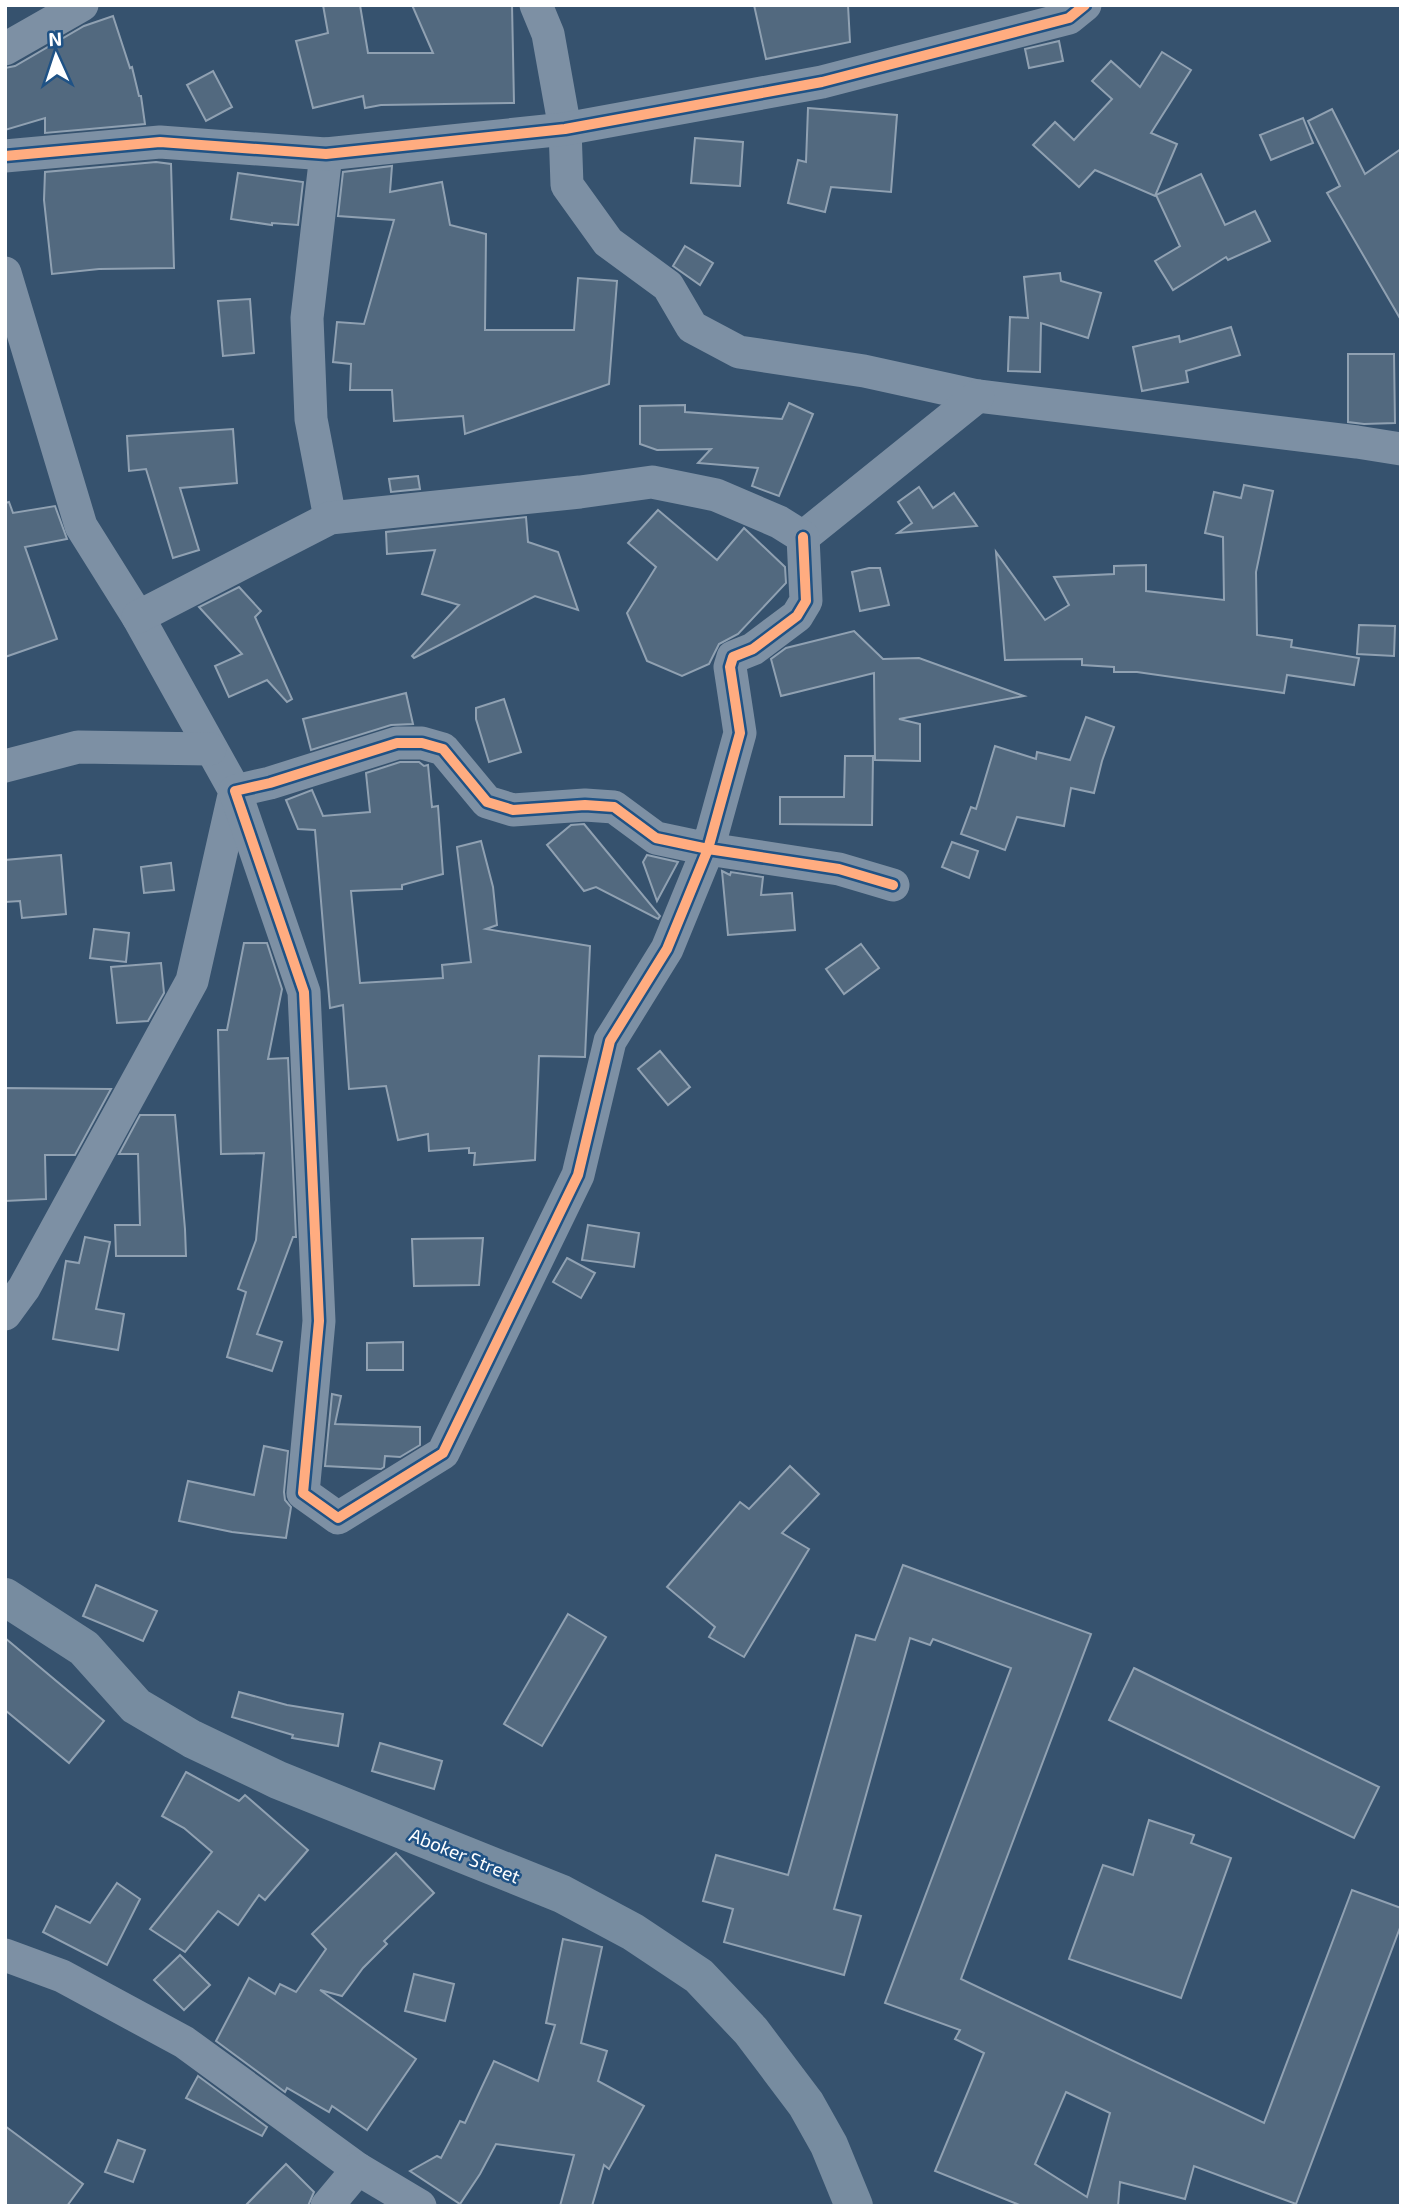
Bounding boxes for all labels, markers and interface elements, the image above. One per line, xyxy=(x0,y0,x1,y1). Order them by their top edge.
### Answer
north arrow xyxy=(21,21,91,91)
text: N xyxy=(48,27,63,50)
street label: Aboker Street xyxy=(406,1822,524,1888)

